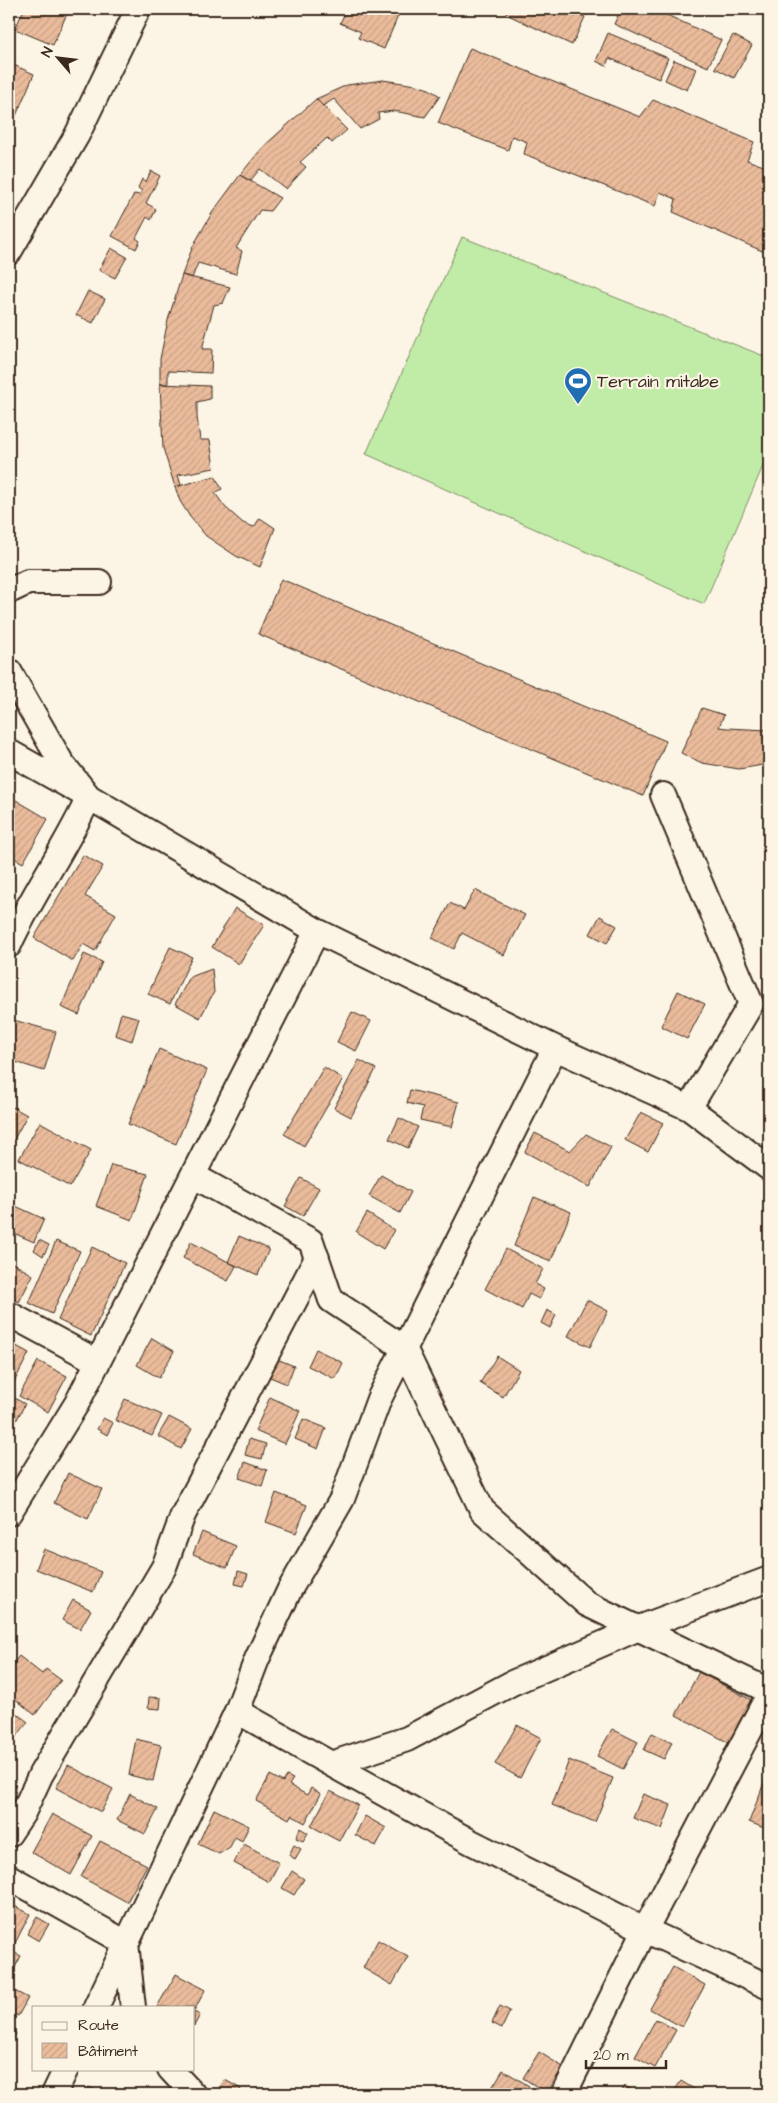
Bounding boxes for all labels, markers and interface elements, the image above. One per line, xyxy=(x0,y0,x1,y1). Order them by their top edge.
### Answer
north arrow xyxy=(32,32,82,82)
text: N xyxy=(37,44,58,61)
sports icon: Terrain mitabe xyxy=(563,366,593,405)
place label: Terrain mitabe xyxy=(597,369,719,394)
legend xyxy=(32,2006,195,2070)
text: Route xyxy=(78,2015,119,2036)
scale bar xyxy=(586,2038,666,2070)
text: Bâtiment xyxy=(78,2041,138,2062)
text: 20 m xyxy=(593,2045,629,2066)

